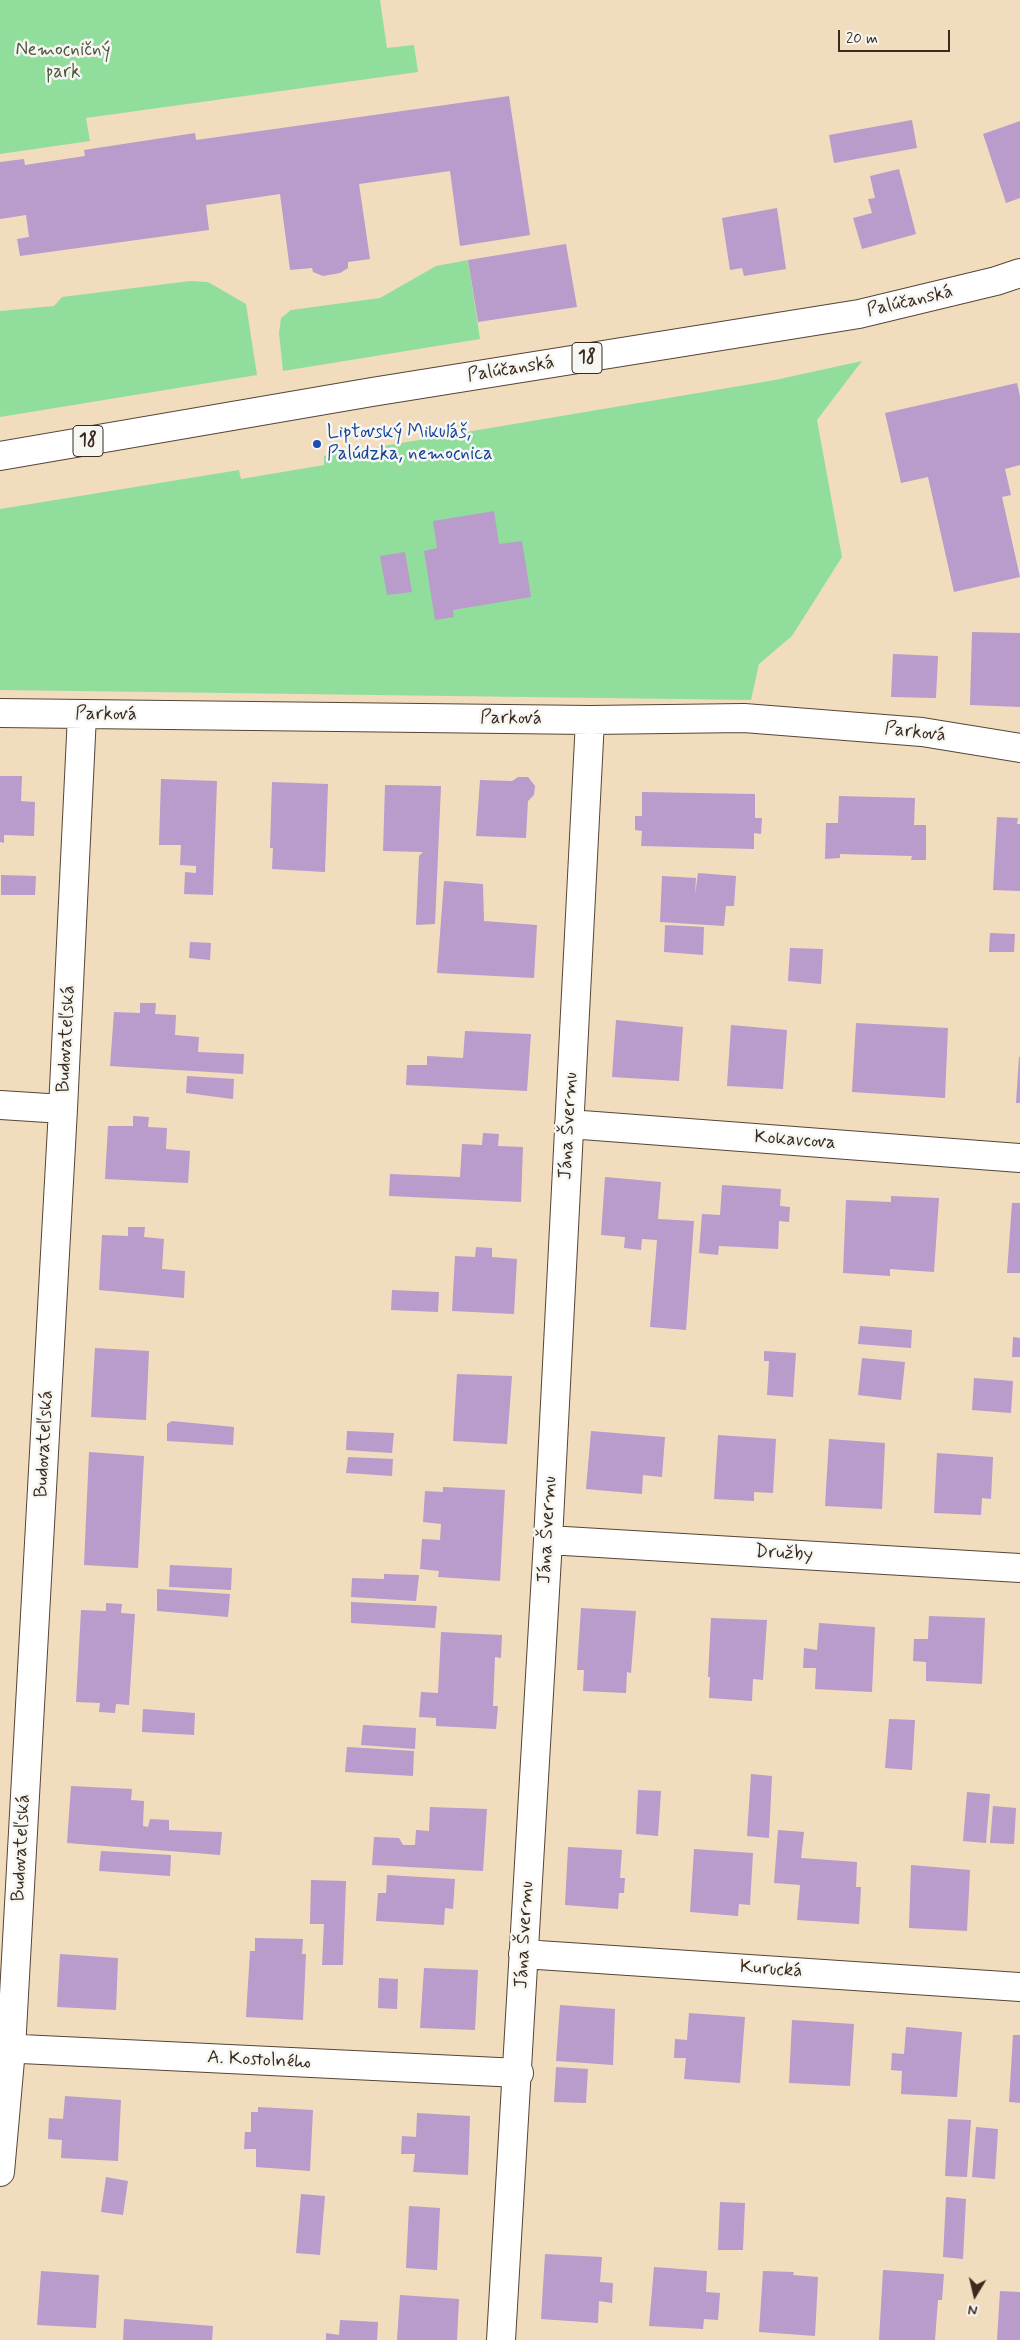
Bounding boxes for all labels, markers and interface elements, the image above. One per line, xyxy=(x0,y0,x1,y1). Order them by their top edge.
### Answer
scale bar xyxy=(840,20,952,52)
text: 20 m xyxy=(846,29,878,49)
park label: Nemocničný park xyxy=(15,40,111,84)
street label: Palúčanská xyxy=(865,281,955,323)
road number: 18 xyxy=(572,342,602,373)
street label: Palúčanská xyxy=(466,352,556,388)
place label: Liptovský Mikuláš, Palúdzka, nemocnica xyxy=(327,422,493,466)
road number: 18 xyxy=(73,426,103,456)
marker: Liptovský Mikuláš, Palúdzka, nemocnica xyxy=(311,438,323,450)
street label: Parková xyxy=(75,703,137,727)
street label: Parková xyxy=(480,707,542,731)
street label: Parková xyxy=(883,718,947,748)
street label: Budovateľská xyxy=(53,985,81,1093)
street label: Jána Švermu xyxy=(555,1072,583,1180)
street label: Kokavcova xyxy=(753,1127,837,1155)
street label: Budovateľská xyxy=(31,1390,59,1498)
street label: Jána Švermu xyxy=(534,1476,562,1584)
street label: Družby xyxy=(754,1541,814,1567)
street label: Budovateľská xyxy=(8,1794,36,1902)
street label: Jána Švermu xyxy=(511,1881,539,1989)
street label: Kurucká xyxy=(739,1956,803,1984)
street label: A. Kostolného xyxy=(207,2047,311,2075)
north arrow xyxy=(950,2270,1000,2320)
text: N xyxy=(967,2300,979,2319)

